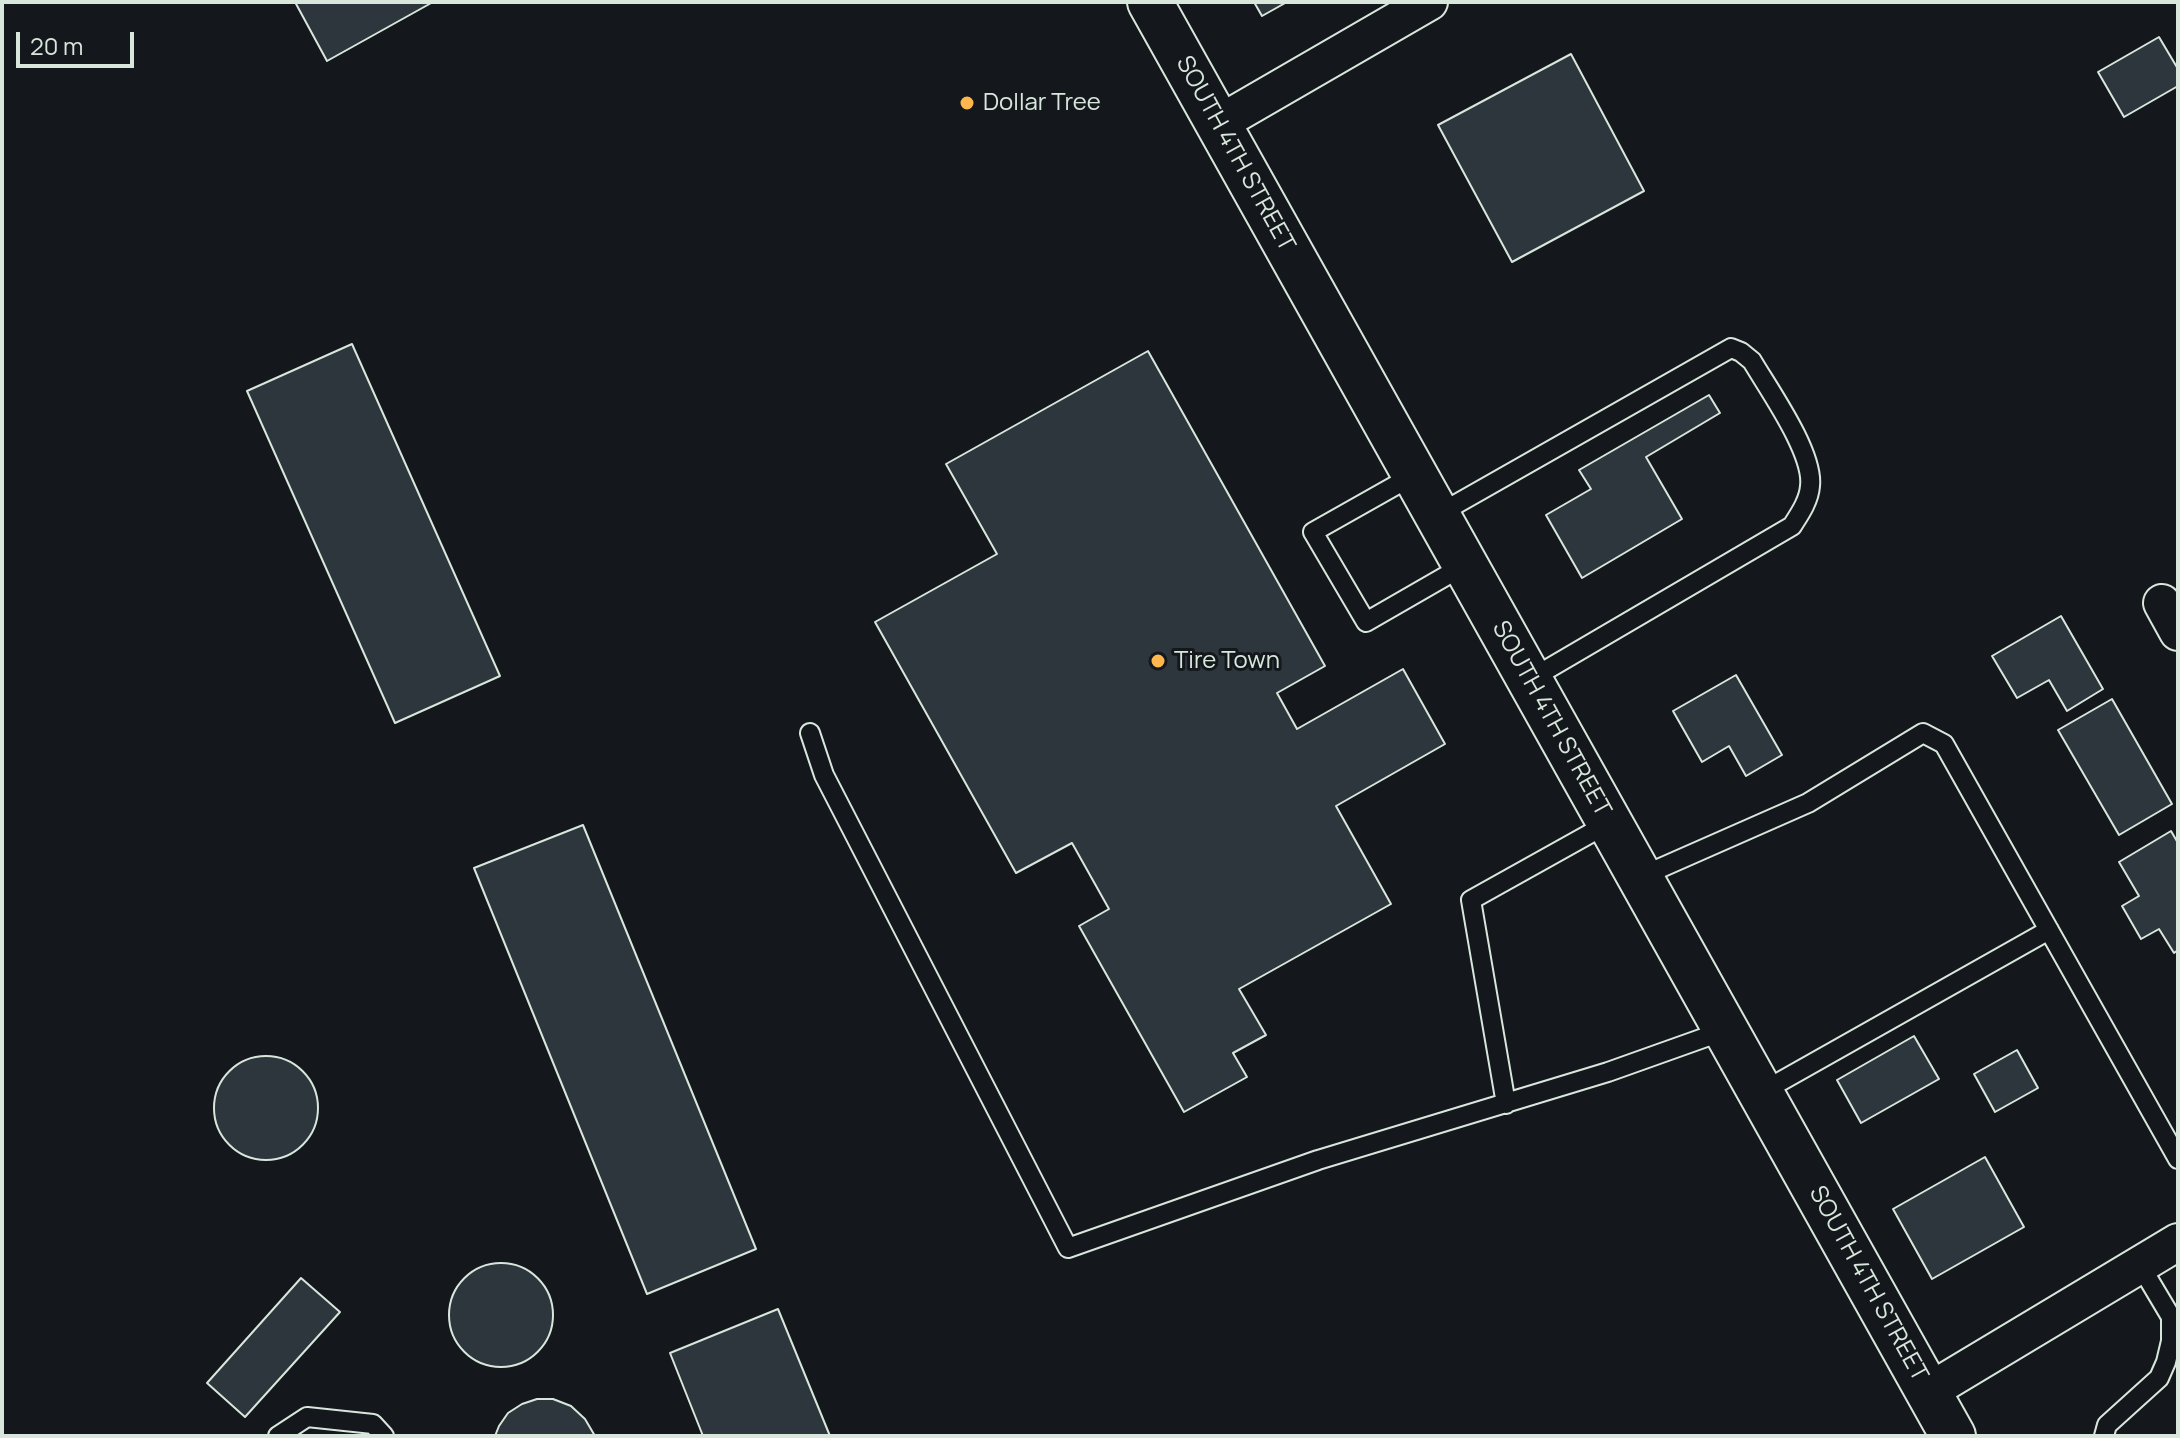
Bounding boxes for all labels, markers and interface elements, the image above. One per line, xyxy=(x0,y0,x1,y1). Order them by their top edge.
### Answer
scale bar xyxy=(20,16,138,66)
text: 20 m xyxy=(30,29,83,62)
street label: SOUTH 4TH STREET xyxy=(1169,51,1301,257)
place label: Dollar Tree xyxy=(983,89,1101,117)
marker: Dollar Tree xyxy=(958,94,976,112)
street label: SOUTH 4TH STREET xyxy=(1485,616,1617,822)
place label: Tire Town xyxy=(1174,647,1280,675)
marker: Tire Town xyxy=(1149,652,1167,670)
street label: SOUTH 4TH STREET xyxy=(1802,1181,1934,1387)

